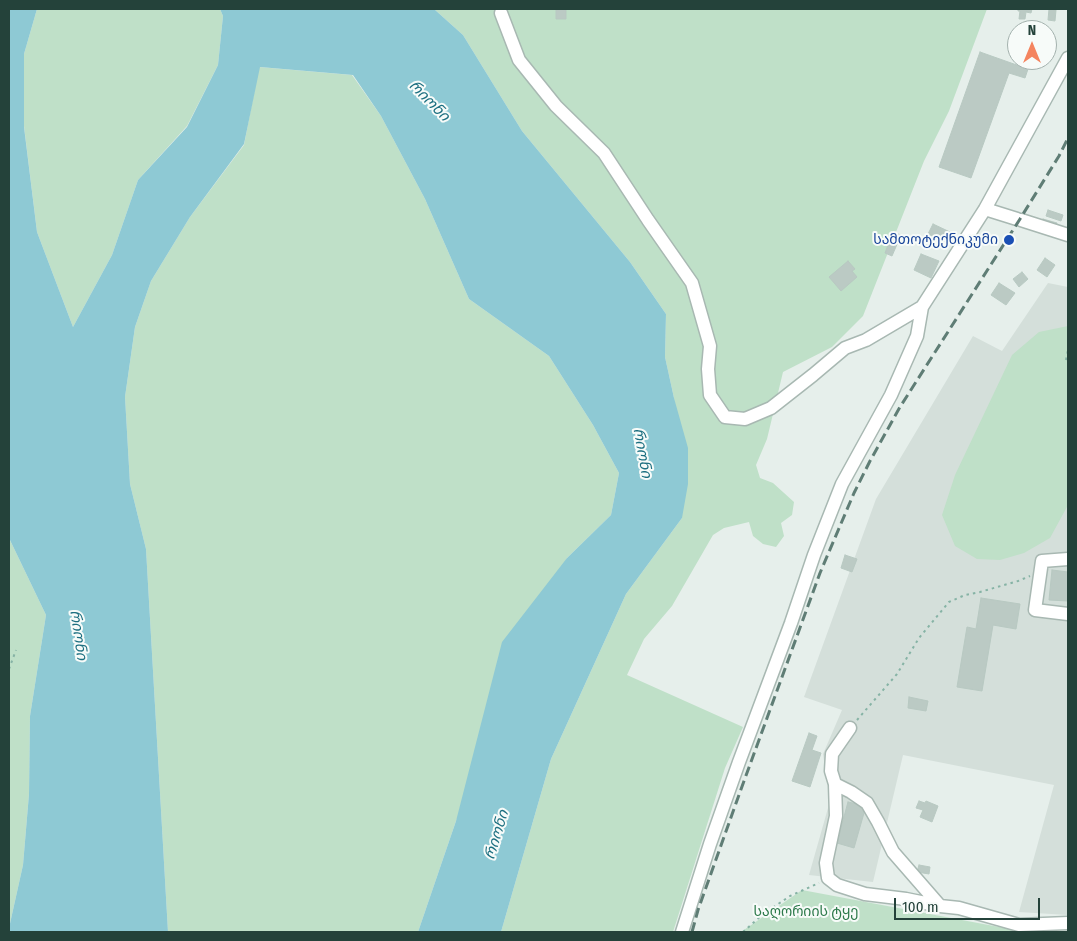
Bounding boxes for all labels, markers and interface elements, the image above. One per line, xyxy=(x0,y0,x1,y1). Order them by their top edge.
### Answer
north arrow xyxy=(1007,20,1057,70)
text: N xyxy=(1028,22,1036,39)
water label: რიონი xyxy=(405,77,453,125)
place label: სამთოტექნიკუმი xyxy=(873,232,998,248)
marker: სამთოტექნიკუმი xyxy=(1002,233,1016,247)
water label: რიონი xyxy=(629,427,655,479)
water label: რიონი xyxy=(66,609,90,661)
water label: რიონი xyxy=(481,808,513,862)
scale bar xyxy=(897,888,1043,920)
text: 100 m xyxy=(902,898,939,916)
park label: საღორიის ტყე xyxy=(753,904,859,920)

